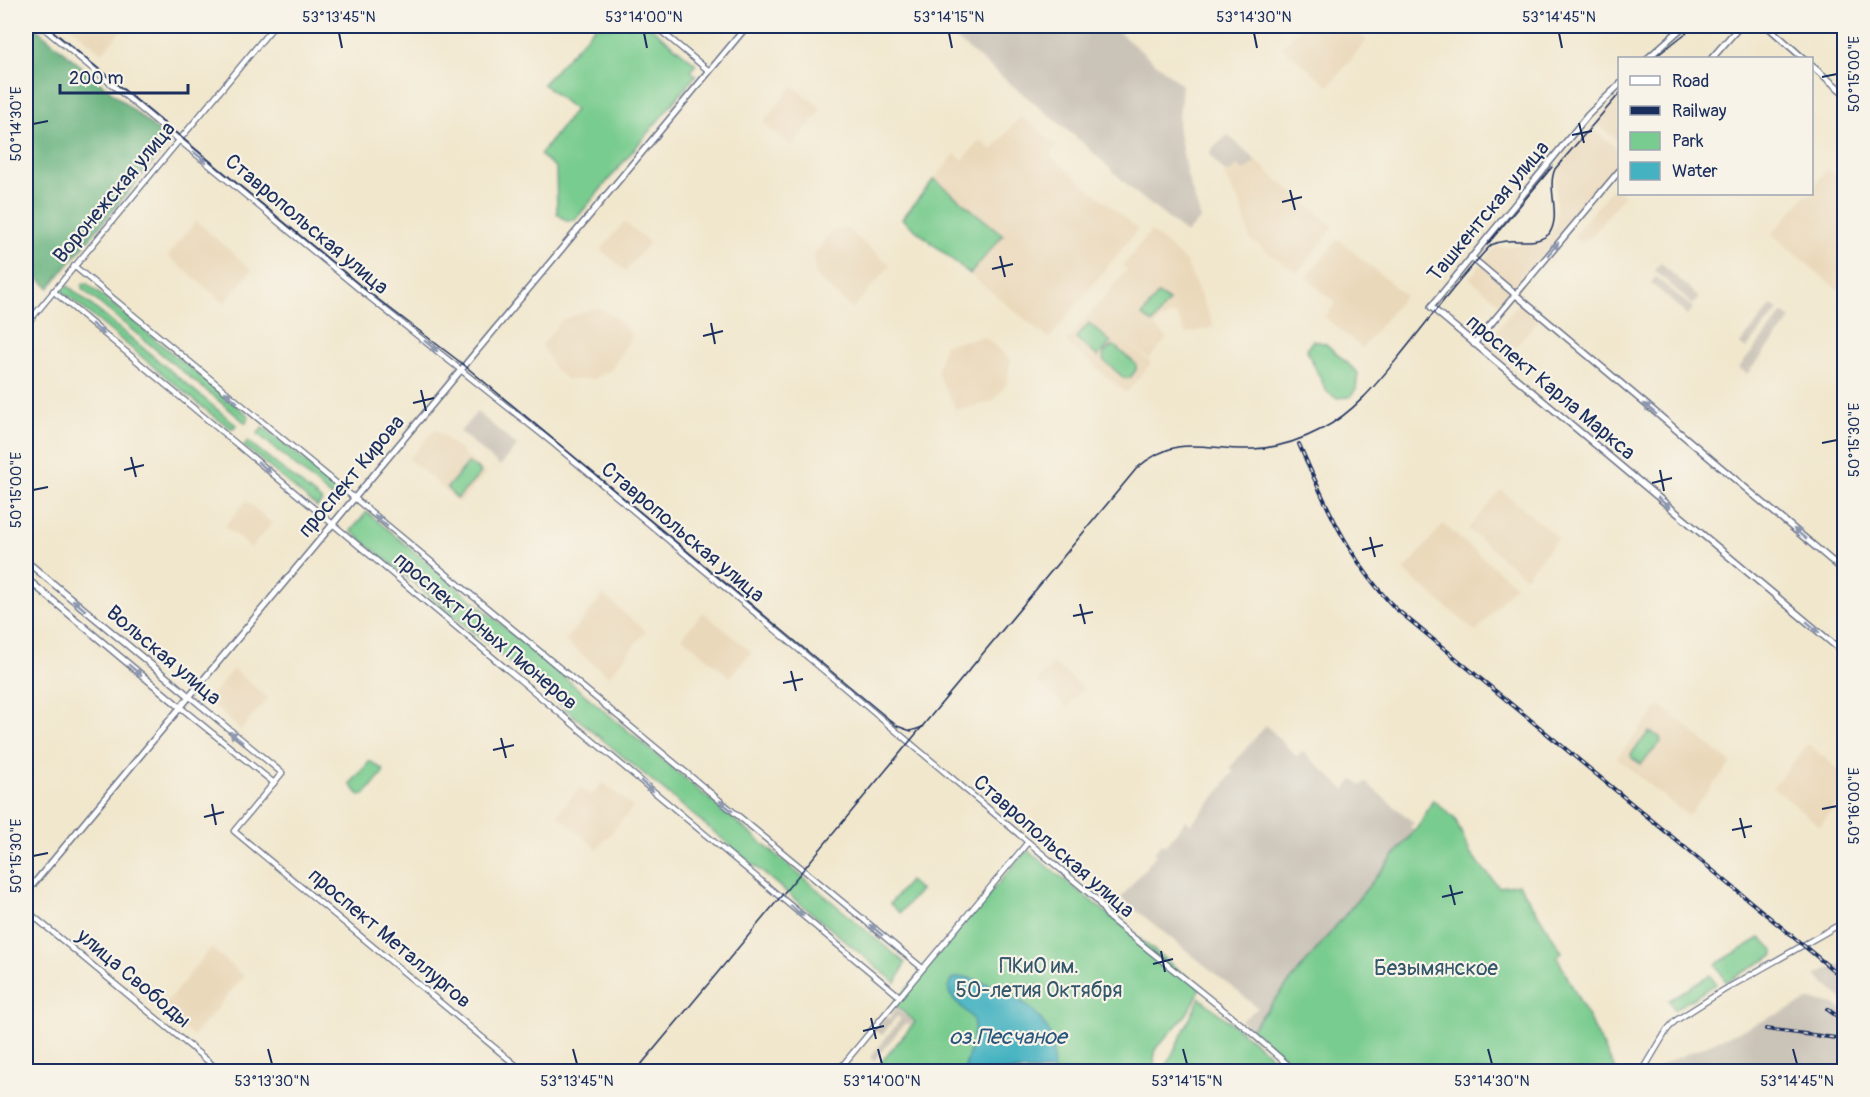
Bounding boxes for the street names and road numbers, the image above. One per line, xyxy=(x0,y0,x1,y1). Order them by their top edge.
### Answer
street label: Воронежская улица xyxy=(47,116,181,269)
street label: Ташкентская улица xyxy=(1421,135,1555,288)
street label: Ставропольская улица xyxy=(219,148,394,301)
street label: проспект Карла Маркса xyxy=(1461,309,1641,466)
street label: проспект Кирова xyxy=(292,409,411,543)
street label: Ставропольская улица xyxy=(595,456,770,609)
street label: проспект Юных Пионеров xyxy=(388,546,583,716)
street label: Вольская улица xyxy=(101,599,227,711)
street label: Ставропольская улица xyxy=(967,769,1140,924)
street label: проспект Металлургов xyxy=(302,862,477,1015)
street label: улица Свободы xyxy=(70,922,196,1034)

